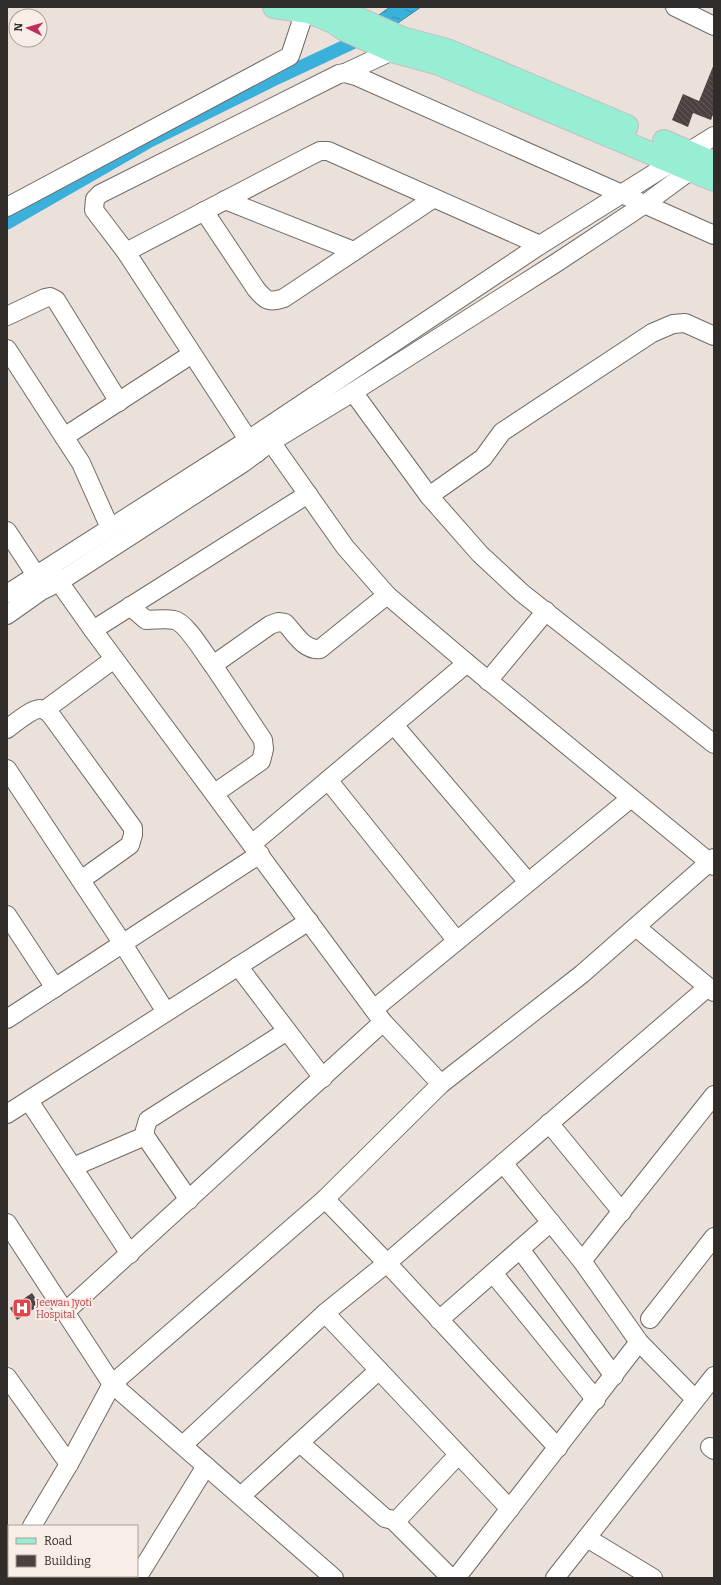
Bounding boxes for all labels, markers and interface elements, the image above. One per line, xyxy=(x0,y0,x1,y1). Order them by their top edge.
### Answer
north arrow xyxy=(8,8,48,48)
text: N xyxy=(12,22,25,32)
hospital icon: Jeewan Jyoti Hospital xyxy=(11,1297,33,1319)
place label: Jeewan Jyoti Hospital xyxy=(35,1297,92,1321)
legend xyxy=(8,1525,138,1577)
text: Road xyxy=(44,1534,72,1548)
text: Building xyxy=(44,1554,91,1568)

